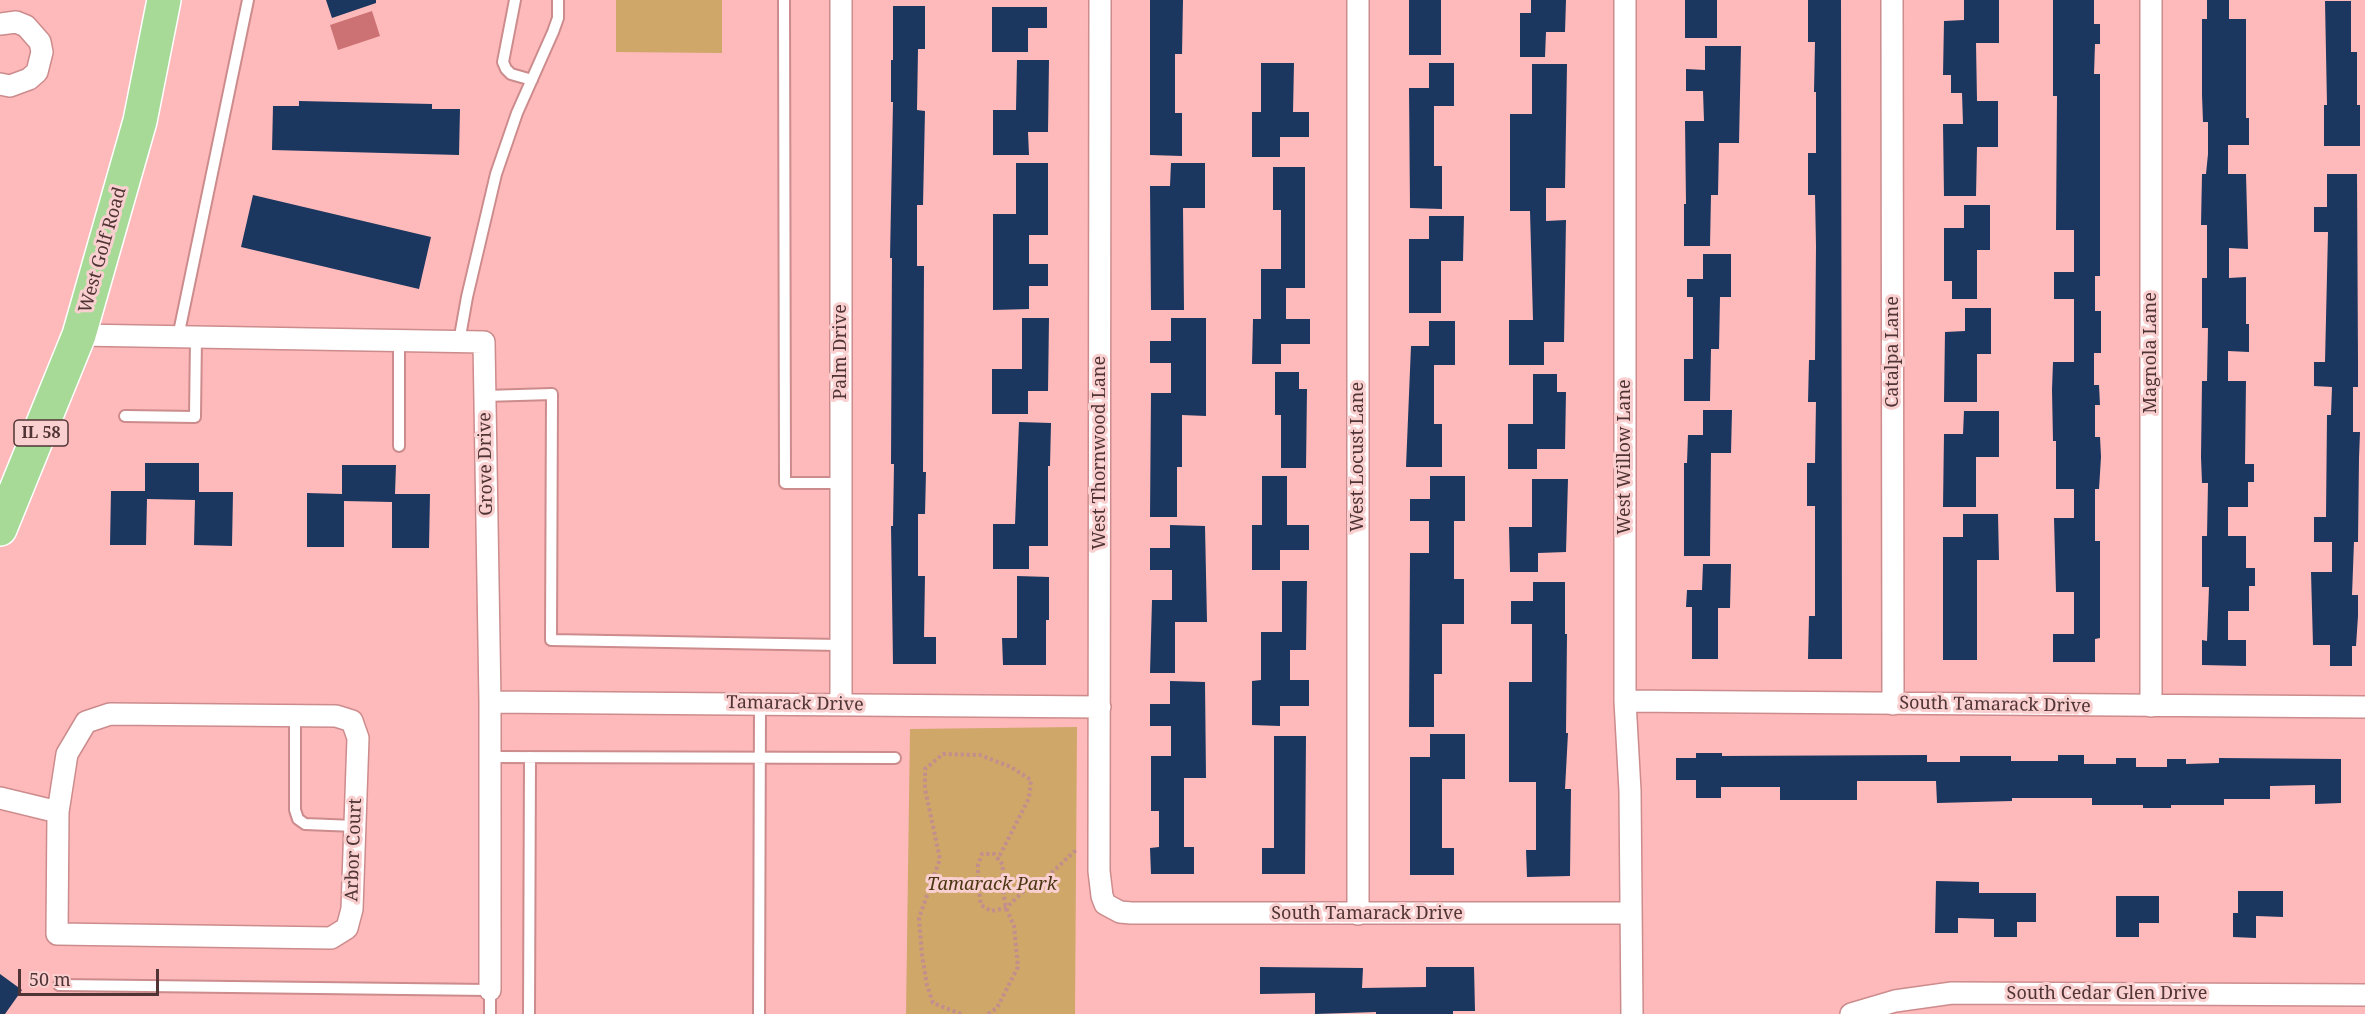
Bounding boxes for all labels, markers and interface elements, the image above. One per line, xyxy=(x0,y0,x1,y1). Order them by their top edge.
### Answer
street label: West Golf Road xyxy=(75,185,131,315)
street label: Magnola Lane xyxy=(2140,292,2162,414)
street label: Catalpa Lane xyxy=(1882,296,1904,408)
street label: Palm Drive xyxy=(830,304,852,400)
street label: West Thornwood Lane xyxy=(1089,356,1111,550)
street label: West Willow Lane xyxy=(1614,379,1636,535)
street label: West Locust Lane xyxy=(1347,382,1369,532)
street label: Grove Drive xyxy=(474,412,498,516)
road number: IL 58 xyxy=(14,420,68,446)
street label: Tamarack Drive xyxy=(726,692,864,716)
street label: South Tamarack Drive xyxy=(1899,693,2091,717)
street label: Arbor Court xyxy=(341,798,367,902)
park label: Tamarack Park xyxy=(927,874,1057,896)
street label: South Tamarack Drive xyxy=(1271,903,1463,925)
scale bar xyxy=(21,957,162,995)
text: 50 m xyxy=(29,967,71,991)
street label: South Cedar Glen Drive xyxy=(2007,983,2207,1005)

